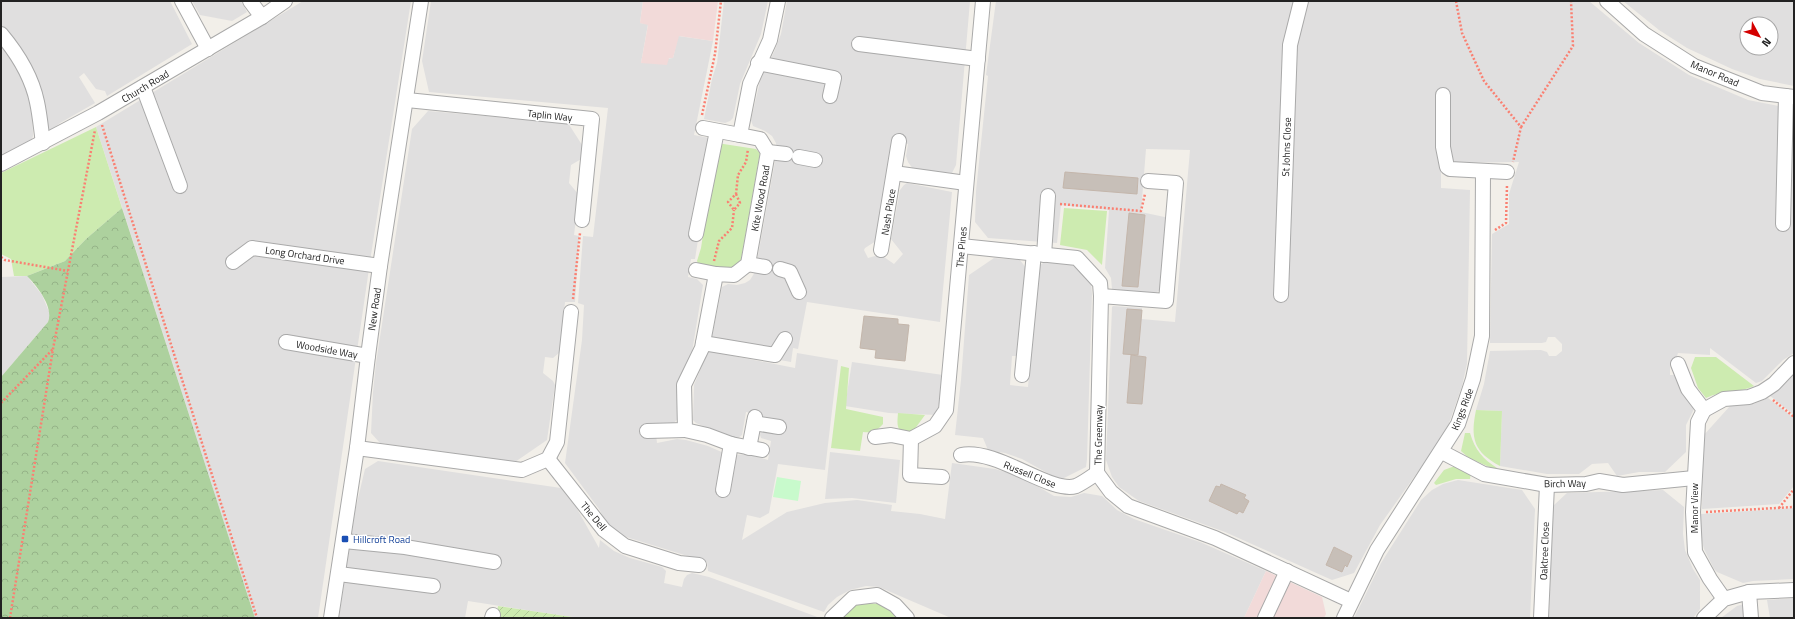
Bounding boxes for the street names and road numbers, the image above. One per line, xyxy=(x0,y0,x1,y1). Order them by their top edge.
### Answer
street label: Manor Road xyxy=(1688,57,1741,90)
street label: Church Road xyxy=(119,66,172,107)
street label: Taplin Way xyxy=(527,106,573,125)
street label: St Johns Close xyxy=(1278,117,1295,177)
street label: Kite Wood Road xyxy=(747,164,774,232)
street label: Nash Place xyxy=(877,188,900,236)
street label: The Pines xyxy=(952,226,971,268)
street label: Long Orchard Drive xyxy=(264,242,346,268)
street label: New Road xyxy=(364,287,385,331)
street label: Woodside Way xyxy=(295,337,359,362)
street label: Kings Ride xyxy=(1448,386,1477,432)
street label: The Greenway xyxy=(1090,405,1107,465)
street label: Russell Close xyxy=(1001,457,1058,492)
street label: Birch Way xyxy=(1544,476,1586,491)
street label: Manor View xyxy=(1687,482,1702,533)
street label: The Dell xyxy=(577,498,610,534)
street label: Oaktree Close xyxy=(1536,522,1553,580)

